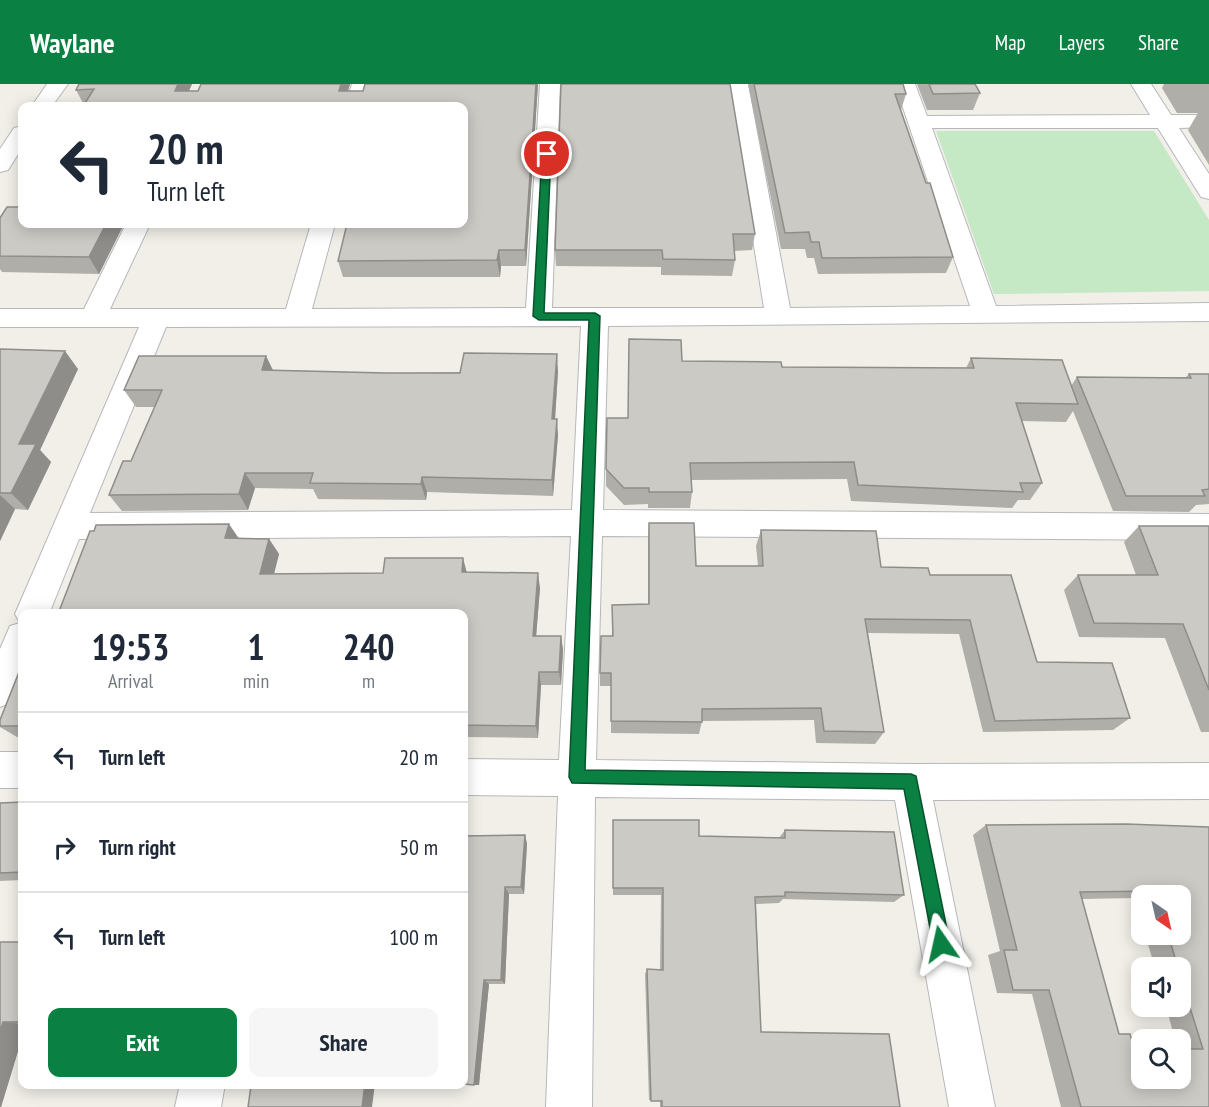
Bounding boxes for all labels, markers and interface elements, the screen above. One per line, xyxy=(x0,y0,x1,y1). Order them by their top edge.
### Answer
text: Waylane xyxy=(30,24,115,61)
text: Map xyxy=(995,29,1026,56)
text: Layers xyxy=(1059,29,1105,56)
text: Share xyxy=(1138,29,1179,56)
text: 20 m xyxy=(147,121,224,176)
icon: left xyxy=(48,126,126,204)
pin xyxy=(521,128,572,179)
icon: arrive xyxy=(530,137,563,170)
text: Turn left xyxy=(147,174,225,208)
text: 19:53 xyxy=(92,623,169,670)
text: 1 xyxy=(247,623,265,670)
text: 240 xyxy=(343,623,394,670)
text: Arrival xyxy=(108,668,153,694)
text: min xyxy=(243,668,269,694)
text: m xyxy=(362,668,375,694)
icon: left xyxy=(48,741,81,774)
text: Turn left xyxy=(99,743,165,771)
text: 20 m xyxy=(399,743,438,771)
icon: right xyxy=(48,831,81,864)
text: Turn right xyxy=(99,833,176,861)
text: 50 m xyxy=(399,833,438,861)
north arrow xyxy=(1131,885,1191,945)
map controls xyxy=(1131,885,1191,1089)
position arrow xyxy=(909,912,973,976)
icon: left xyxy=(48,921,81,954)
text: Turn left xyxy=(99,923,165,951)
text: 100 m xyxy=(389,923,438,951)
button: sound xyxy=(1131,957,1191,1017)
button: Exit xyxy=(48,1008,237,1077)
button: Share xyxy=(249,1008,438,1077)
button: search xyxy=(1131,1029,1191,1089)

